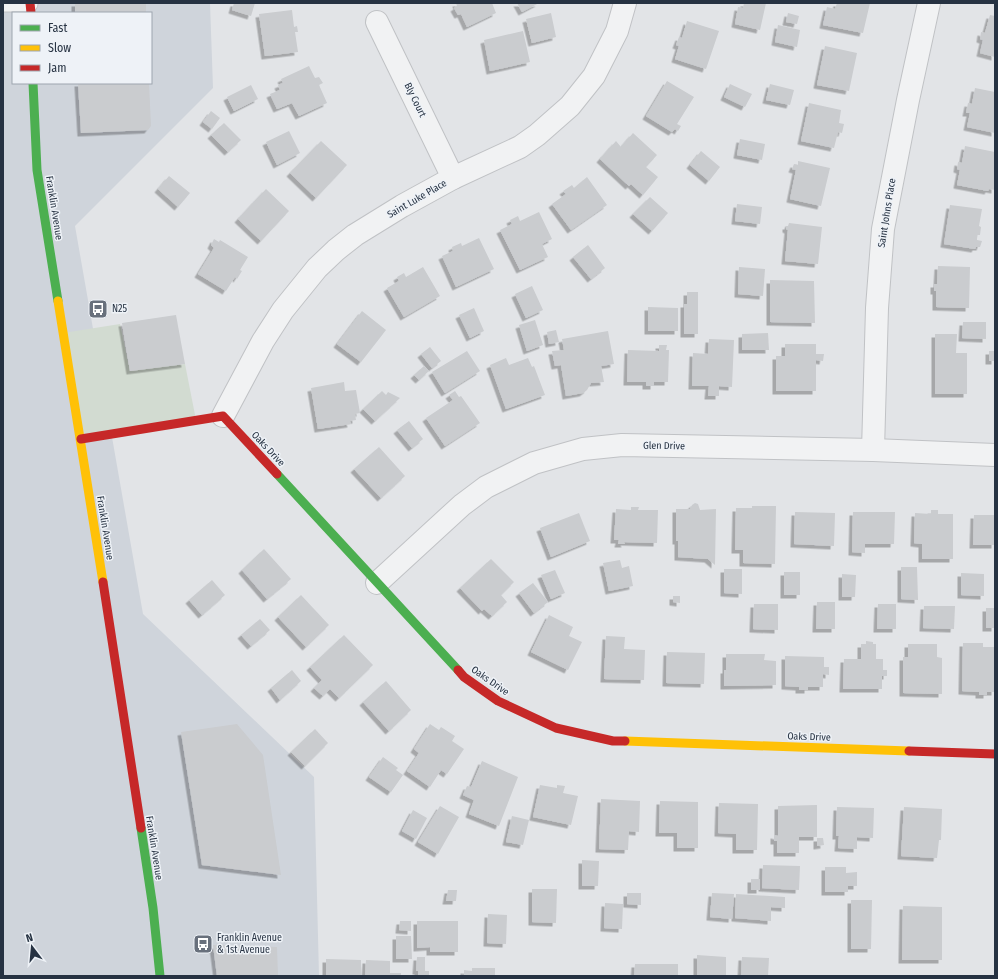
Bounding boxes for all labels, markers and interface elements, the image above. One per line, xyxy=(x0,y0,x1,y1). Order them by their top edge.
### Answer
legend xyxy=(12,12,152,84)
text: Fast xyxy=(48,21,67,35)
text: Slow xyxy=(48,41,71,55)
text: Jam xyxy=(48,61,66,75)
street label: Bly Court xyxy=(402,81,429,120)
street label: Franklin Avenue xyxy=(43,175,65,241)
street label: Saint Luke Place xyxy=(385,177,449,221)
street label: Saint Johns Place xyxy=(876,177,898,249)
bus stop icon: N25 xyxy=(87,298,109,320)
place label: N25 xyxy=(112,303,127,315)
street label: Oaks Drive xyxy=(249,429,287,469)
street label: Glen Drive xyxy=(643,440,685,452)
street label: Franklin Avenue xyxy=(94,495,116,561)
street label: Oaks Drive xyxy=(469,664,511,698)
street label: Oaks Drive xyxy=(787,730,831,744)
street label: Franklin Avenue xyxy=(143,815,165,881)
north arrow xyxy=(12,927,52,967)
text: N xyxy=(24,931,34,945)
place label: Franklin Avenue & 1st Avenue xyxy=(217,932,282,956)
bus stop icon: Franklin Avenue & 1st Avenue xyxy=(192,933,214,955)

